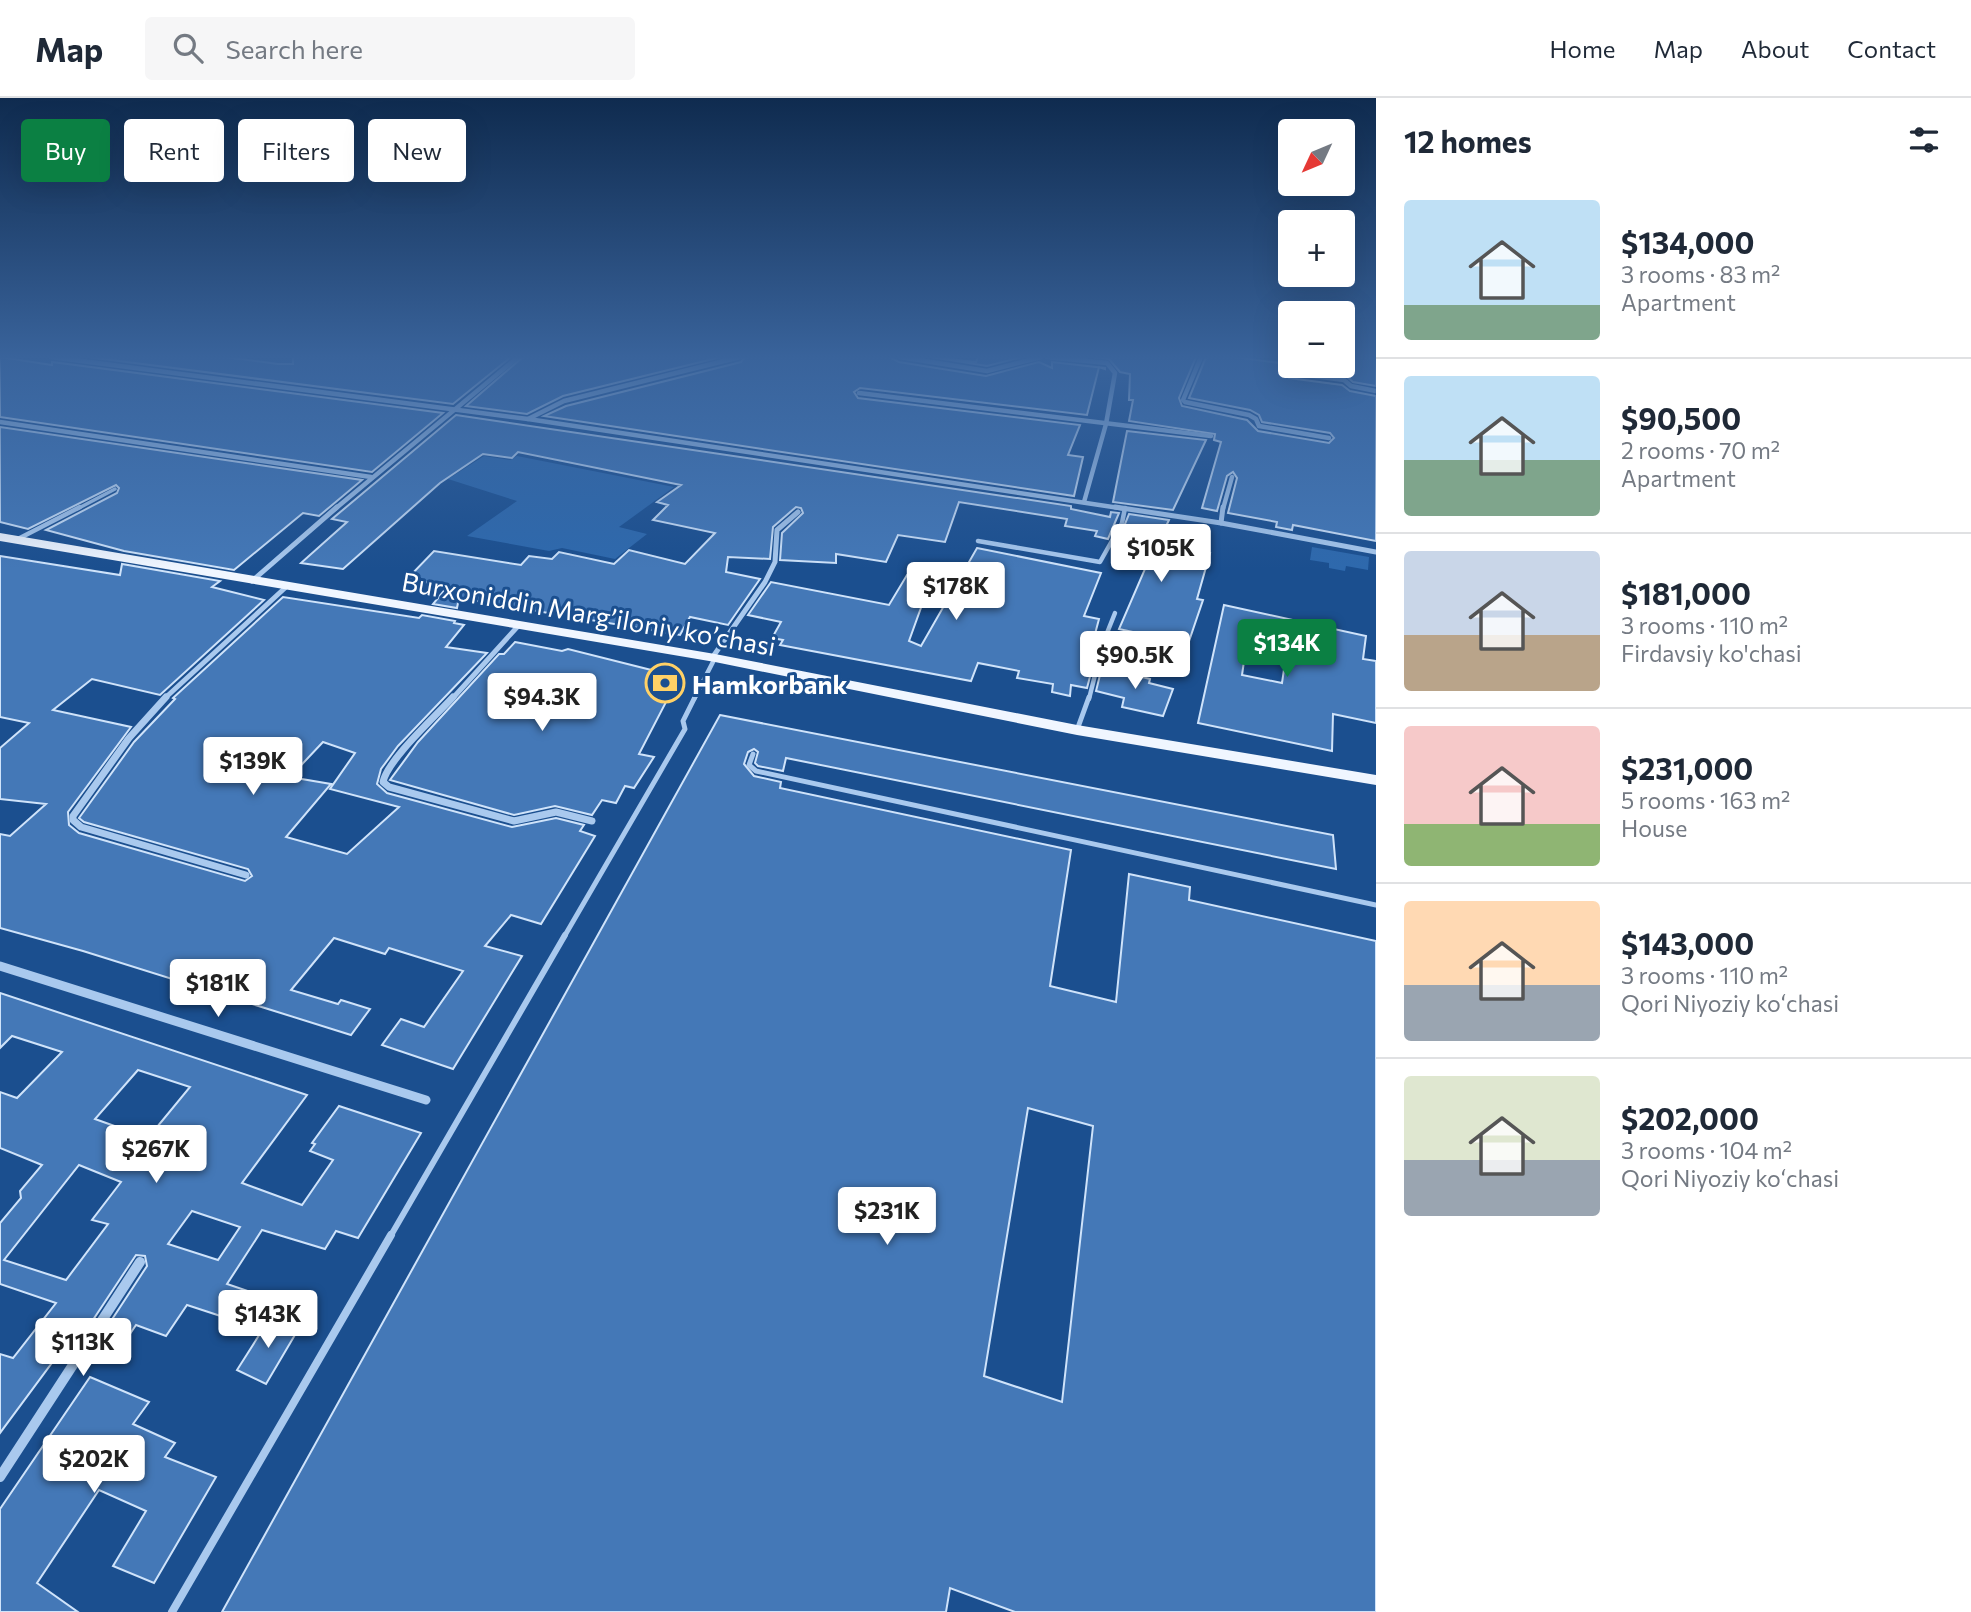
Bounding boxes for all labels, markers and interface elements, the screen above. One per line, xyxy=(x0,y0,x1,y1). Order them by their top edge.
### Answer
search box xyxy=(145,17,635,80)
text: Map xyxy=(35,28,103,69)
icon: search xyxy=(169,29,207,67)
text: Search here xyxy=(225,33,363,64)
text: Home xyxy=(1550,34,1616,63)
text: Map xyxy=(1654,34,1703,63)
text: About xyxy=(1741,34,1809,63)
text: Contact xyxy=(1847,34,1936,63)
chip: Buy xyxy=(21,119,110,182)
chip: Rent xyxy=(124,119,224,182)
chip: Filters xyxy=(238,119,354,182)
chip: New xyxy=(368,119,466,182)
north arrow xyxy=(1278,119,1354,196)
map controls xyxy=(1278,119,1355,378)
icon: filters xyxy=(1905,121,1943,159)
text: 12 homes xyxy=(1404,122,1532,159)
button: + xyxy=(1278,210,1355,287)
text: $134,000 xyxy=(1621,223,1754,260)
icon: home xyxy=(1460,228,1544,312)
text: 3 rooms · 83 m² xyxy=(1621,260,1780,288)
text: Apartment xyxy=(1621,288,1736,316)
button: − xyxy=(1278,301,1355,378)
text: $90,500 xyxy=(1621,399,1741,436)
icon: home xyxy=(1460,404,1544,488)
text: 2 rooms · 70 m² xyxy=(1621,436,1780,464)
text: Apartment xyxy=(1621,464,1736,492)
pin: $105K xyxy=(1112,524,1210,584)
text: $105K xyxy=(1127,533,1195,561)
pin: $178K xyxy=(907,562,1005,622)
street label: Burxoniddin Marg’iloniy ko’chasi xyxy=(400,565,778,661)
text: $178K xyxy=(923,571,989,599)
text: $181,000 xyxy=(1621,574,1751,611)
icon: home xyxy=(1460,579,1544,663)
text: 3 rooms · 110 m² xyxy=(1621,611,1788,639)
pin: $134K xyxy=(1238,620,1336,679)
text: $134K xyxy=(1253,628,1321,656)
pin: $90.5K xyxy=(1078,632,1192,691)
text: Firdavsiy ko'chasi xyxy=(1621,639,1802,667)
text: $90.5K xyxy=(1096,640,1174,668)
bank icon: Hamkorbank xyxy=(644,662,686,704)
place label: Hamkorbank xyxy=(692,668,848,699)
pin: $94.3K xyxy=(485,674,599,733)
text: $94.3K xyxy=(504,682,580,710)
pin: $139K xyxy=(204,738,302,797)
text: $139K xyxy=(219,746,287,774)
text: $231,000 xyxy=(1621,749,1753,786)
icon: home xyxy=(1460,754,1544,838)
text: 5 rooms · 163 m² xyxy=(1621,786,1790,814)
text: House xyxy=(1621,814,1687,842)
text: $143,000 xyxy=(1621,924,1754,961)
icon: home xyxy=(1460,929,1544,1013)
pin: $181K xyxy=(169,960,267,1019)
text: 3 rooms · 110 m² xyxy=(1621,961,1788,989)
text: $181K xyxy=(186,968,250,996)
text: Qori Niyoziy koʻchasi xyxy=(1621,989,1839,1017)
text: $202,000 xyxy=(1621,1099,1759,1136)
icon: home xyxy=(1460,1104,1544,1188)
pin: $267K xyxy=(107,1126,205,1185)
text: $267K xyxy=(122,1134,190,1162)
text: 3 rooms · 104 m² xyxy=(1621,1136,1792,1164)
text: Qori Niyoziy koʻchasi xyxy=(1621,1164,1839,1192)
pin: $231K xyxy=(838,1188,936,1247)
text: $231K xyxy=(854,1196,920,1224)
pin: $143K xyxy=(219,1290,317,1350)
text: $143K xyxy=(234,1299,302,1327)
pin: $113K xyxy=(34,1318,132,1378)
text: $113K xyxy=(51,1327,115,1355)
pin: $202K xyxy=(45,1436,143,1495)
text: $202K xyxy=(59,1444,129,1472)

